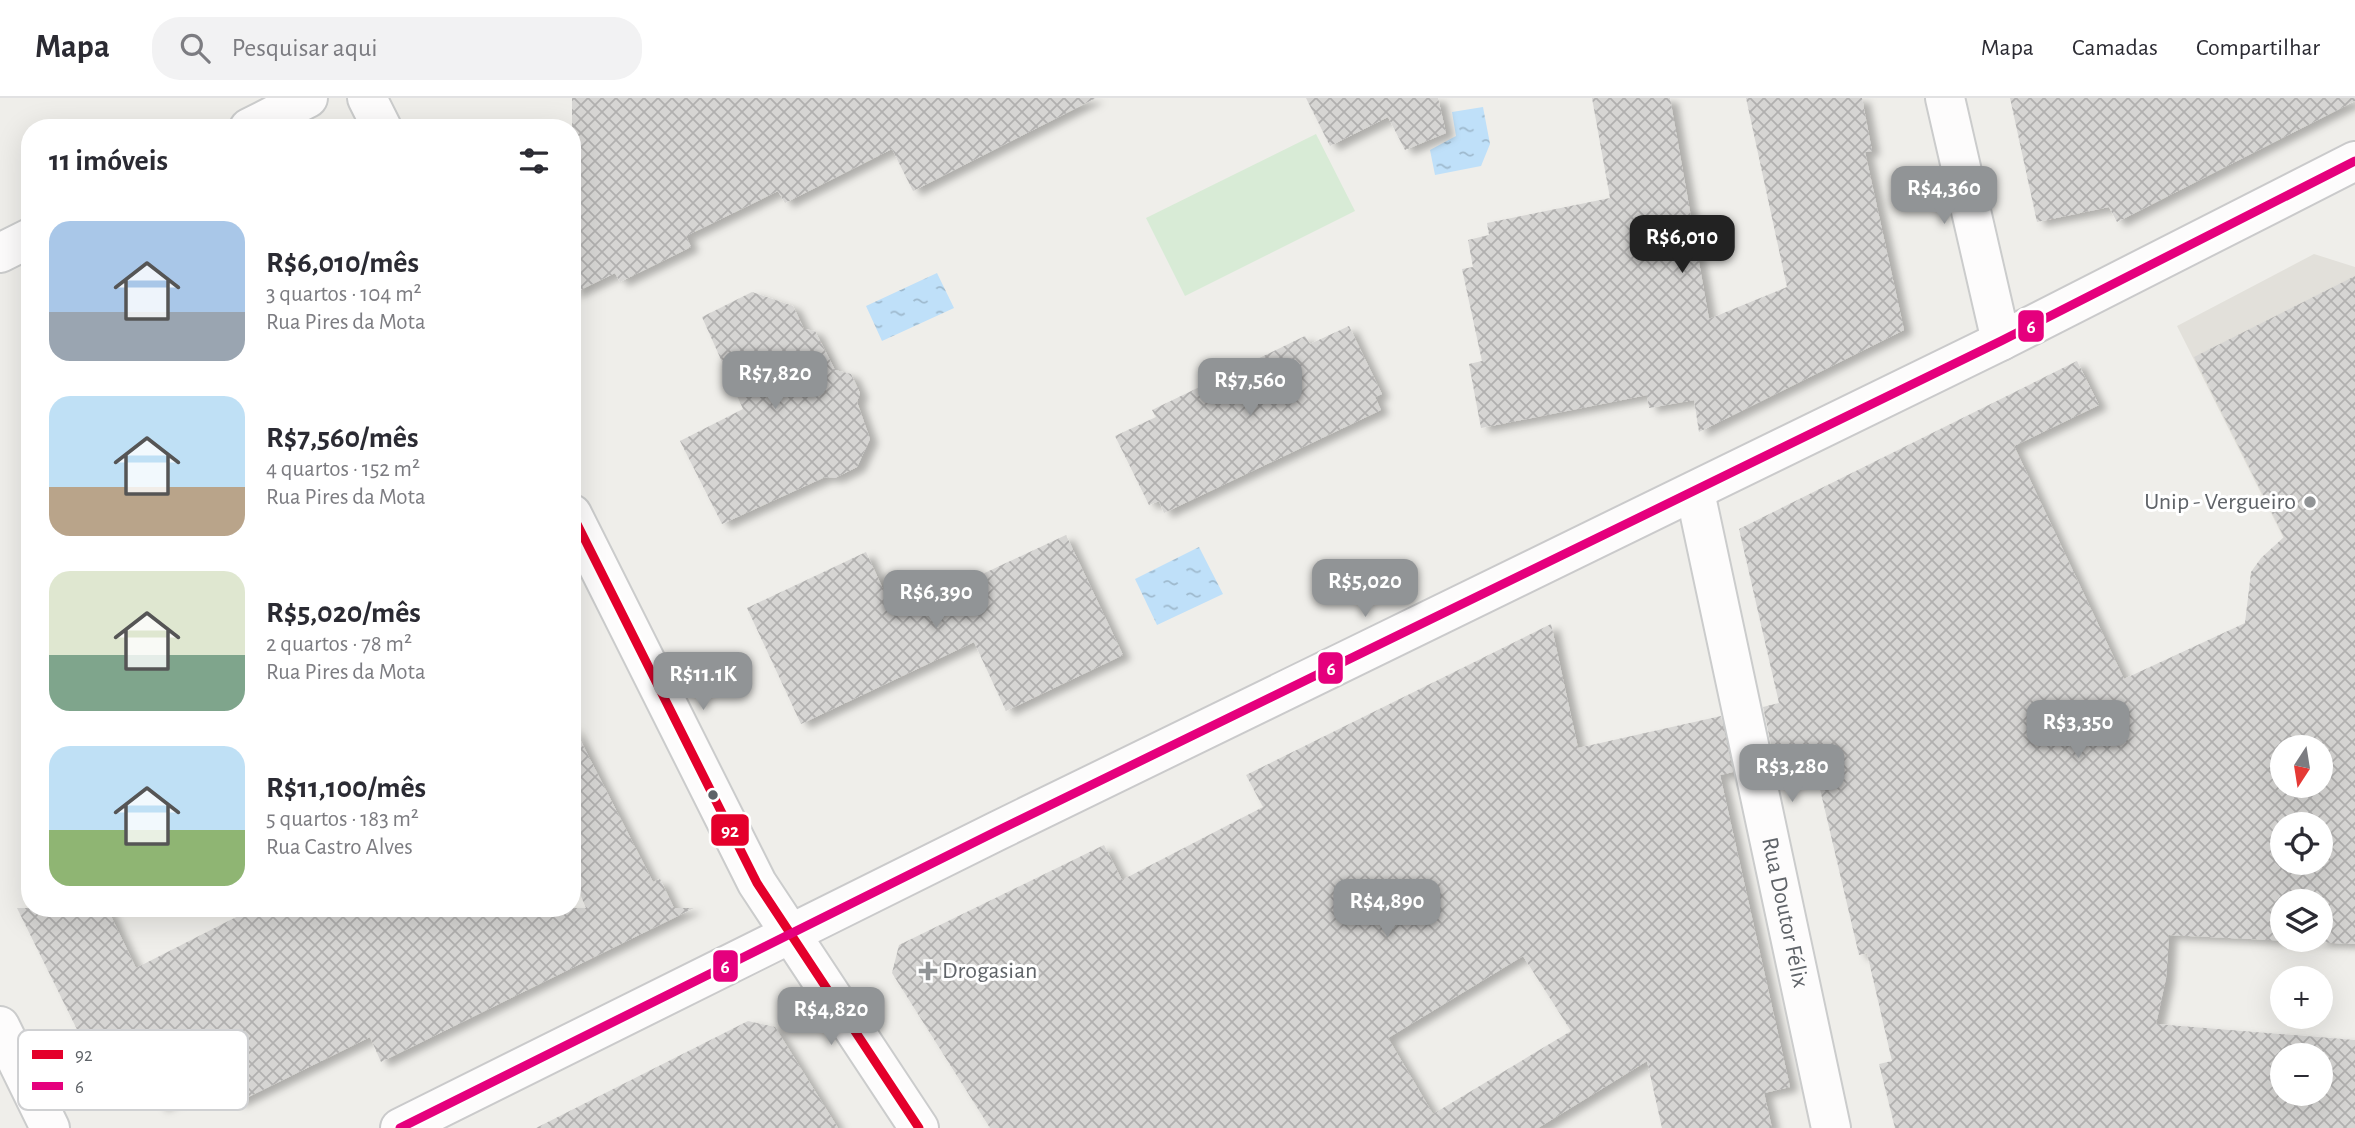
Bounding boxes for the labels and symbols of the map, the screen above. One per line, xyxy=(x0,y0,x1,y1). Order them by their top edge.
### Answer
pin: R$4,360 xyxy=(1879,166,2009,226)
pin: R$6,010 xyxy=(1617,216,1747,275)
line badge: 6 xyxy=(2017,309,2045,343)
text: 6 xyxy=(2026,318,2036,337)
pin: R$7,820 xyxy=(710,352,840,411)
pin: R$7,560 xyxy=(1185,358,1315,418)
place label: Unip - Vergueiro xyxy=(2144,490,2296,514)
marker: Unip - Vergueiro xyxy=(2302,494,2318,510)
pin: R$5,020 xyxy=(1300,560,1430,619)
pin: R$6,390 xyxy=(871,570,1001,630)
line badge: 6 xyxy=(1317,651,1344,685)
pin: R$11.1K xyxy=(638,652,768,712)
text: 6 xyxy=(1326,660,1336,679)
pin: R$3,350 xyxy=(2013,700,2143,760)
north arrow xyxy=(2270,735,2333,798)
pin: R$3,280 xyxy=(1727,744,1857,804)
unlabelled marker xyxy=(706,788,720,802)
line badge: 92 xyxy=(710,813,750,847)
text: 92 xyxy=(721,822,739,841)
street label: Rua Doutor Félix xyxy=(1757,835,1813,990)
pin: R$4,890 xyxy=(1322,880,1452,939)
line badge: 6 xyxy=(712,949,739,983)
text: 6 xyxy=(720,958,730,977)
place label: Drogasian xyxy=(942,959,1037,983)
marker: Drogasian xyxy=(920,963,936,979)
pin: R$4,820 xyxy=(766,988,896,1047)
legend xyxy=(18,1030,248,1110)
text: 92 xyxy=(75,1046,93,1065)
text: 6 xyxy=(75,1078,84,1097)

